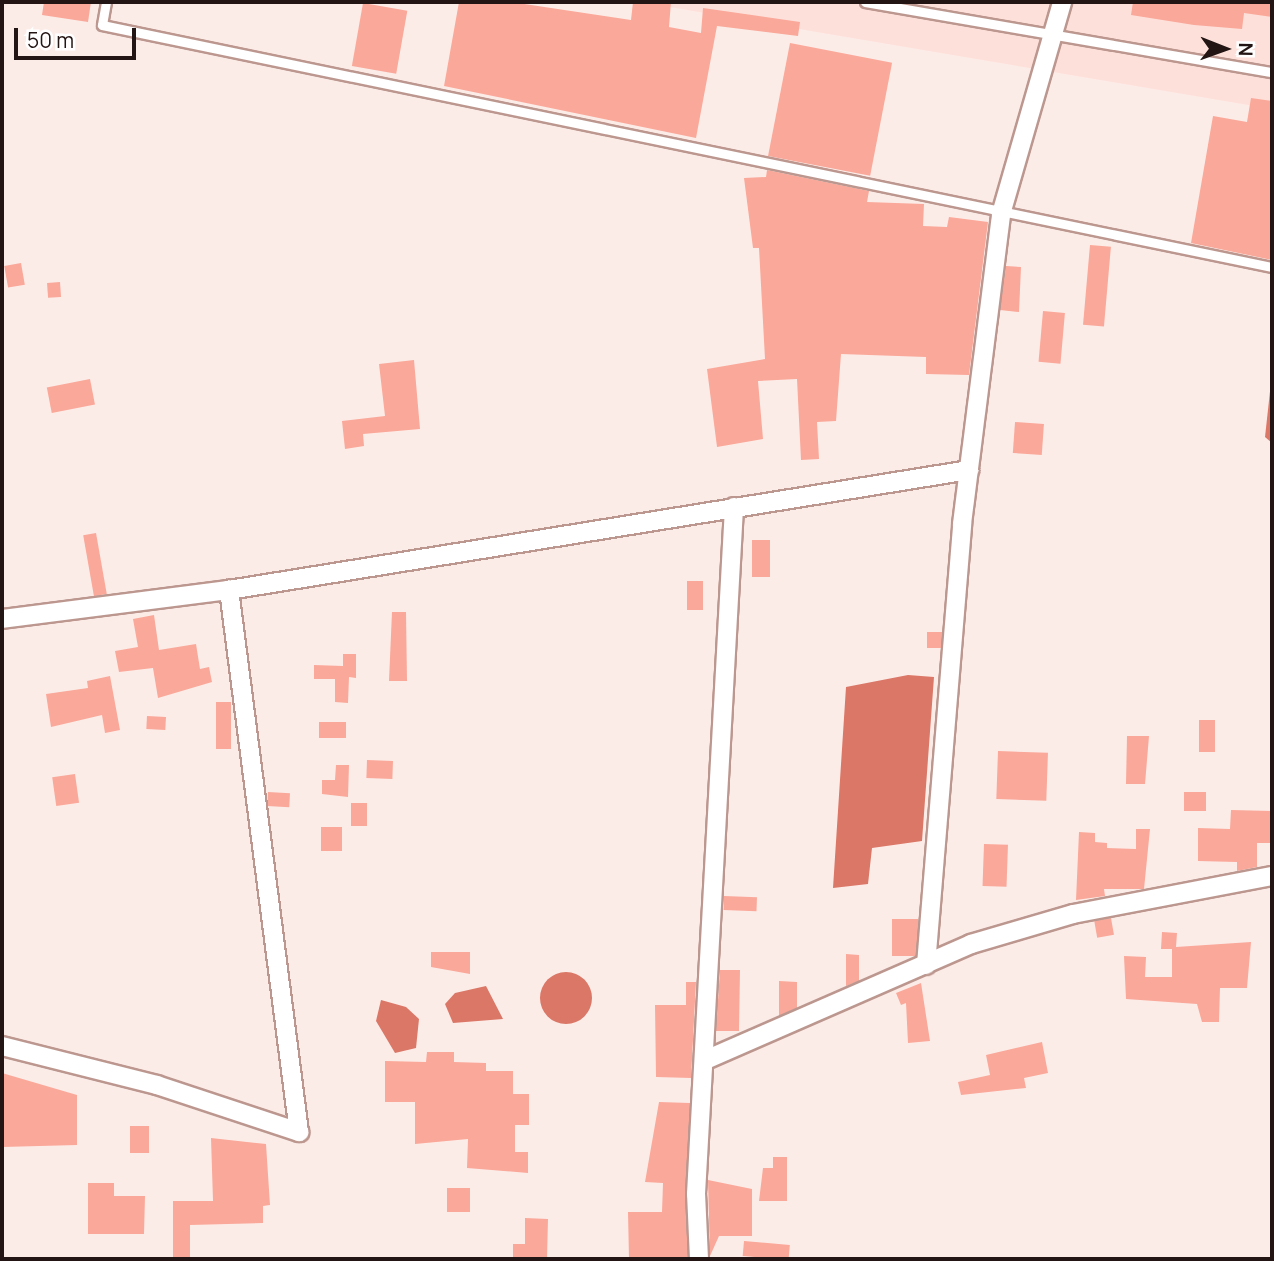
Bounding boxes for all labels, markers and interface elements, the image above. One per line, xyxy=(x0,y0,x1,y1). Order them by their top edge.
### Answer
scale bar xyxy=(18,14,140,58)
north arrow xyxy=(1190,14,1260,84)
text: 50 m xyxy=(27,26,74,54)
text: N xyxy=(1233,42,1259,56)

